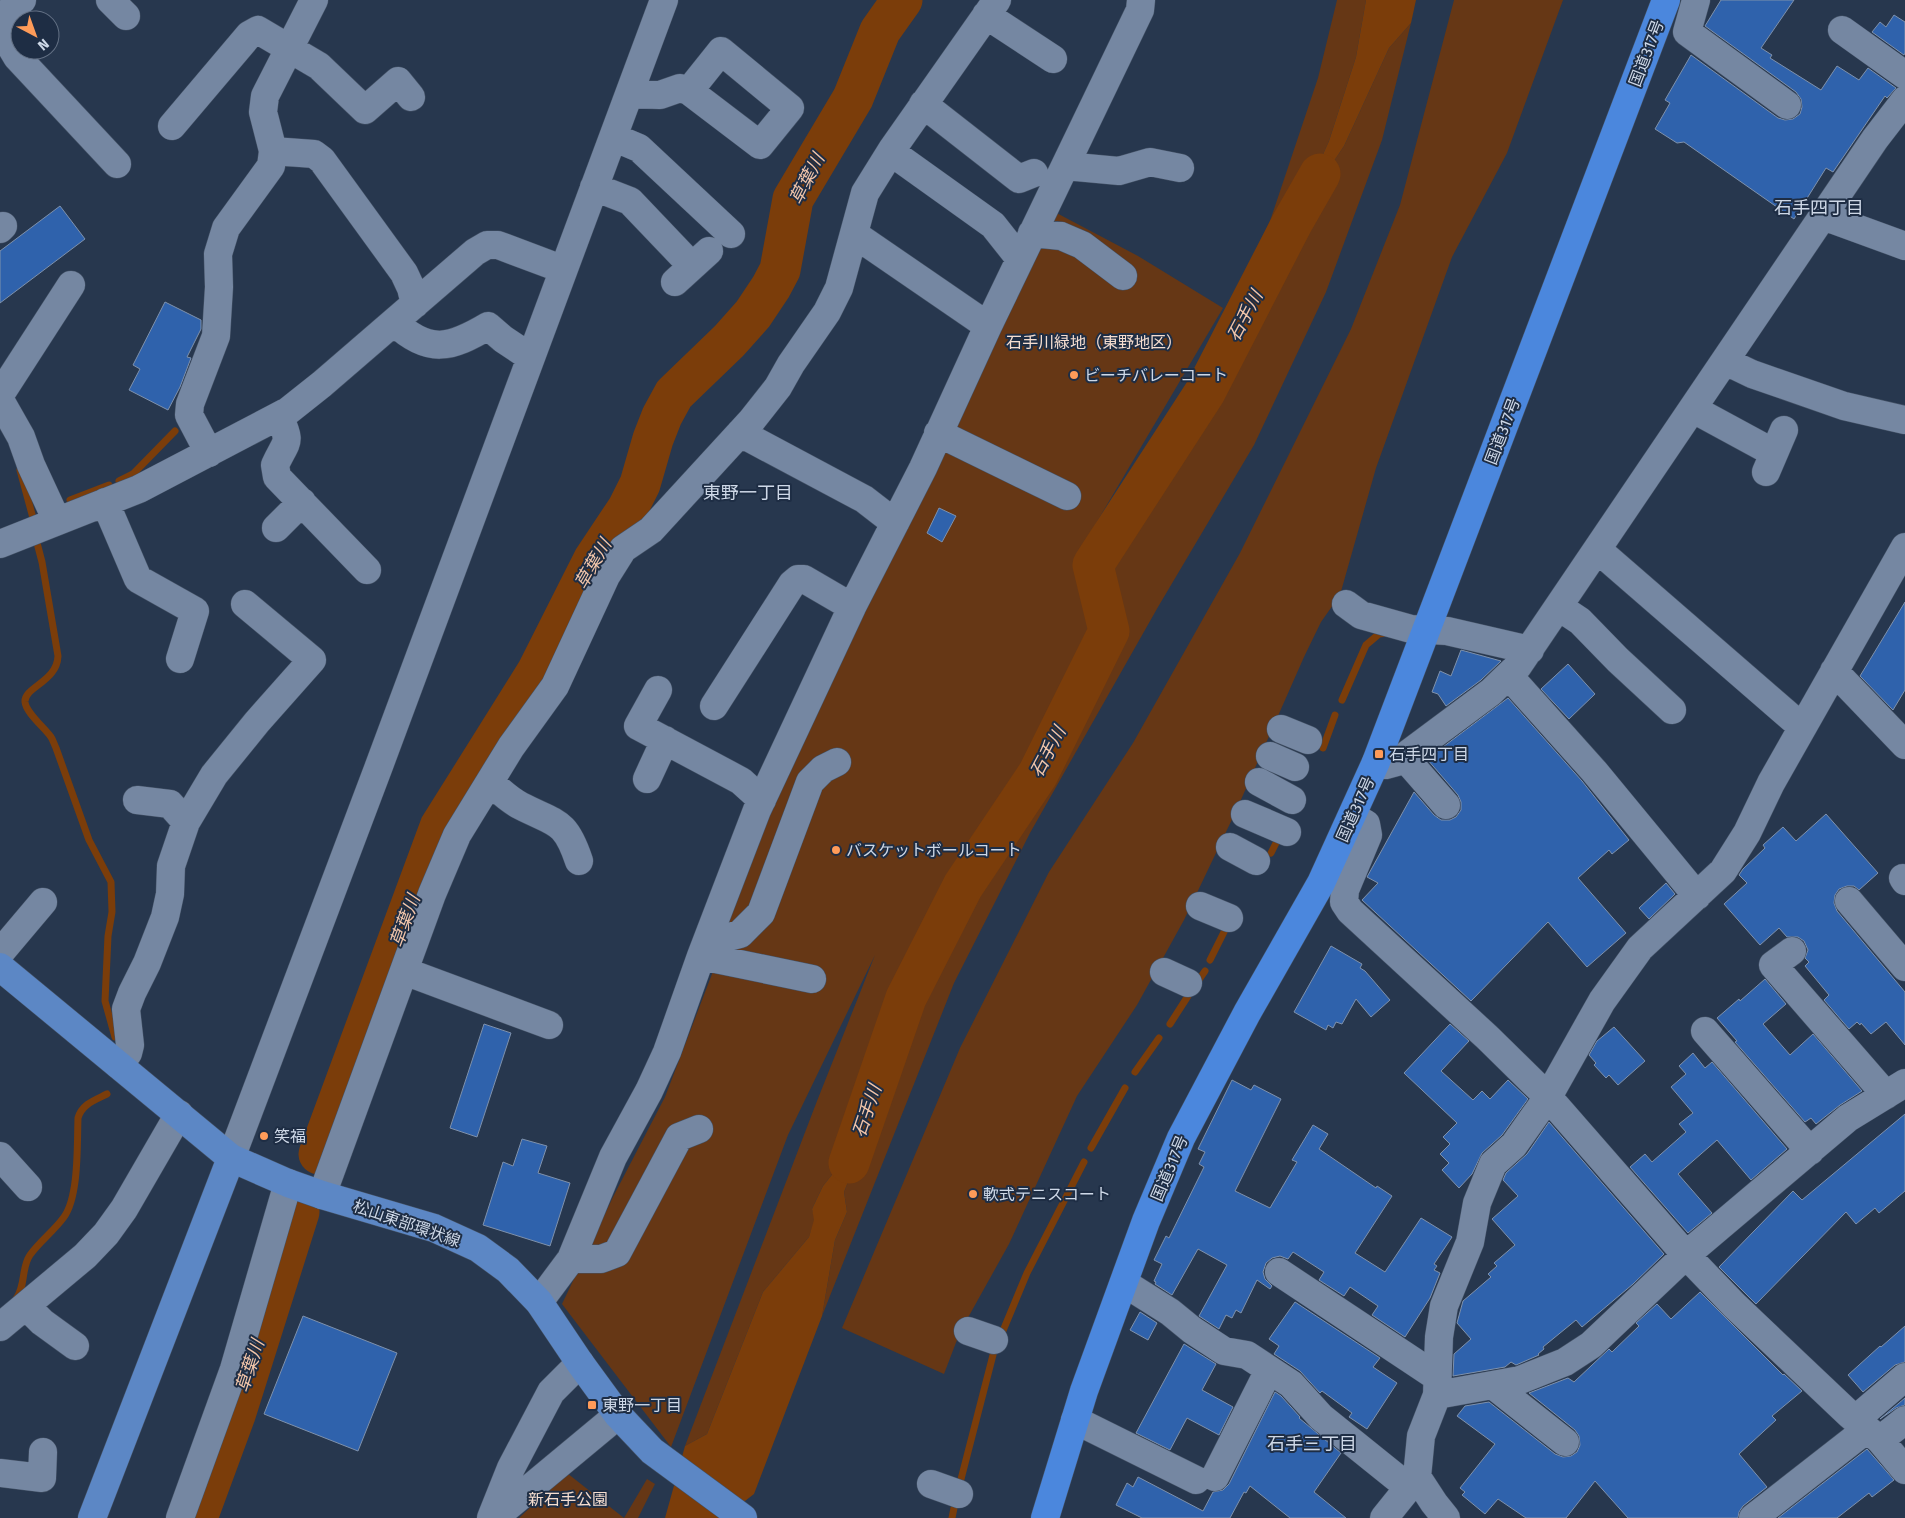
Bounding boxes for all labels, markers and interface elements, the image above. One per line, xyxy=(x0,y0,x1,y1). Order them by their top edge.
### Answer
north arrow xyxy=(10,10,60,60)
street label: 国道317号 xyxy=(1625,17,1668,89)
text: N xyxy=(34,35,52,54)
water label: 草葉川 xyxy=(785,148,830,208)
district label: 石手四丁目 xyxy=(1774,197,1864,219)
water label: 石手川 xyxy=(1223,285,1268,345)
park label: 石手川緑地（東野地区） xyxy=(1006,333,1182,352)
place label: ビーチバレーコート xyxy=(1084,366,1228,385)
marker: ビーチバレーコート xyxy=(1068,369,1080,381)
street label: 国道317号 xyxy=(1481,395,1524,467)
district label: 東野一丁目 xyxy=(703,482,793,504)
water label: 草葉川 xyxy=(570,533,617,593)
water label: 石手川 xyxy=(1026,721,1071,781)
place label: 石手四丁目 xyxy=(1389,745,1469,764)
marker: 石手四丁目 xyxy=(1373,748,1385,760)
street label: 国道317号 xyxy=(1333,774,1378,845)
place label: バスケットボールコート xyxy=(846,841,1022,860)
marker: バスケットボールコート xyxy=(830,844,842,856)
water label: 草葉川 xyxy=(385,890,425,950)
water label: 石手川 xyxy=(848,1080,887,1140)
place label: 笑福 xyxy=(274,1127,306,1146)
marker: 笑福 xyxy=(258,1130,270,1142)
street label: 国道317号 xyxy=(1147,1132,1192,1204)
place label: 軟式テニスコート xyxy=(983,1185,1111,1204)
marker: 軟式テニスコート xyxy=(967,1188,979,1200)
street label: 松山東部環状線 xyxy=(351,1196,463,1251)
water label: 草葉川 xyxy=(231,1335,269,1395)
place label: 東野一丁目 xyxy=(602,1396,682,1415)
marker: 東野一丁目 xyxy=(586,1399,598,1411)
district label: 石手三丁目 xyxy=(1267,1433,1357,1455)
park label: 新石手公園 xyxy=(528,1490,608,1509)

